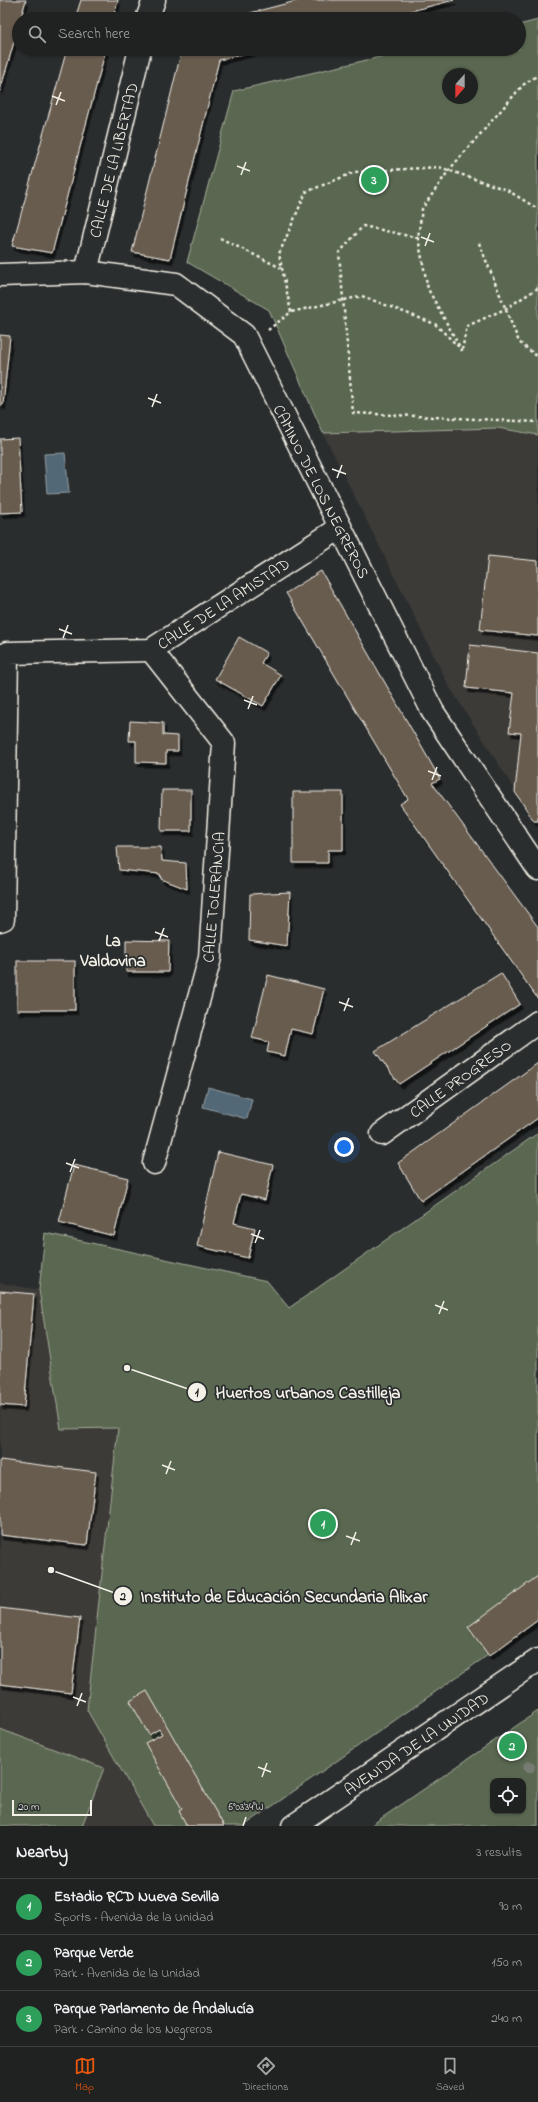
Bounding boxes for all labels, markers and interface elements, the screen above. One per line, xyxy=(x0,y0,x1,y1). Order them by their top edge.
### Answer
search box xyxy=(12,12,526,56)
icon: search xyxy=(26,23,48,45)
text: Search here xyxy=(58,23,130,45)
north arrow xyxy=(442,68,478,104)
street label: CALLE DE LA LIBERTAD xyxy=(84,80,146,241)
pin: 3 xyxy=(361,165,387,195)
street label: CAMINO DE LOS NEGREROS xyxy=(266,401,375,583)
street label: CALLE DE LA AMISTAD xyxy=(153,553,295,657)
street label: CALLE TOLERANCIA xyxy=(197,831,233,964)
district label: La Valdovina xyxy=(79,929,146,974)
street label: CALLE PROGRESO xyxy=(405,1034,517,1125)
your location xyxy=(334,1137,354,1157)
callout: Huertos urbanos Castilleja xyxy=(187,1378,408,1407)
text: Huertos urbanos Castilleja xyxy=(216,1381,400,1406)
text: 1 xyxy=(195,1384,199,1402)
pin: 1 xyxy=(310,1509,336,1539)
callout: Instituto de Educación Secundaria Alixar xyxy=(113,1581,436,1610)
text: Instituto de Educación Secundaria Alixar xyxy=(141,1585,428,1610)
text: 2 xyxy=(119,1588,126,1606)
street label: AVENIDA DE LA UNIDAD xyxy=(340,1687,494,1802)
pin: 2 xyxy=(499,1731,525,1761)
map controls xyxy=(490,1778,526,1814)
button: locate xyxy=(490,1778,526,1814)
scale bar xyxy=(12,1798,92,1817)
text: 20 m xyxy=(18,1799,40,1815)
text: 6°03'34"W xyxy=(229,1800,264,1815)
text: Nearby xyxy=(16,1840,68,1865)
text: 3 results xyxy=(476,1843,522,1862)
text: Estadio RCD Nueva Sevilla xyxy=(54,1886,219,1908)
text: 1 xyxy=(27,1897,31,1916)
text: 90 m xyxy=(499,1897,522,1916)
text: Sports · Avenida de la Unidad xyxy=(54,1908,213,1927)
text: Parque Verde xyxy=(54,1942,133,1964)
text: 2 xyxy=(26,1953,32,1972)
text: 150 m xyxy=(491,1953,522,1972)
text: Park · Avenida de la Unidad xyxy=(54,1964,200,1983)
text: Parque Parlamento de Andalucía xyxy=(54,1998,254,2020)
text: 3 xyxy=(26,2009,32,2028)
text: 240 m xyxy=(491,2009,522,2028)
text: Park · Camino de los Negreros xyxy=(54,2020,213,2039)
tab: Map xyxy=(74,2055,96,2095)
tab: Directions xyxy=(243,2055,288,2095)
tab: Saved xyxy=(436,2055,464,2095)

